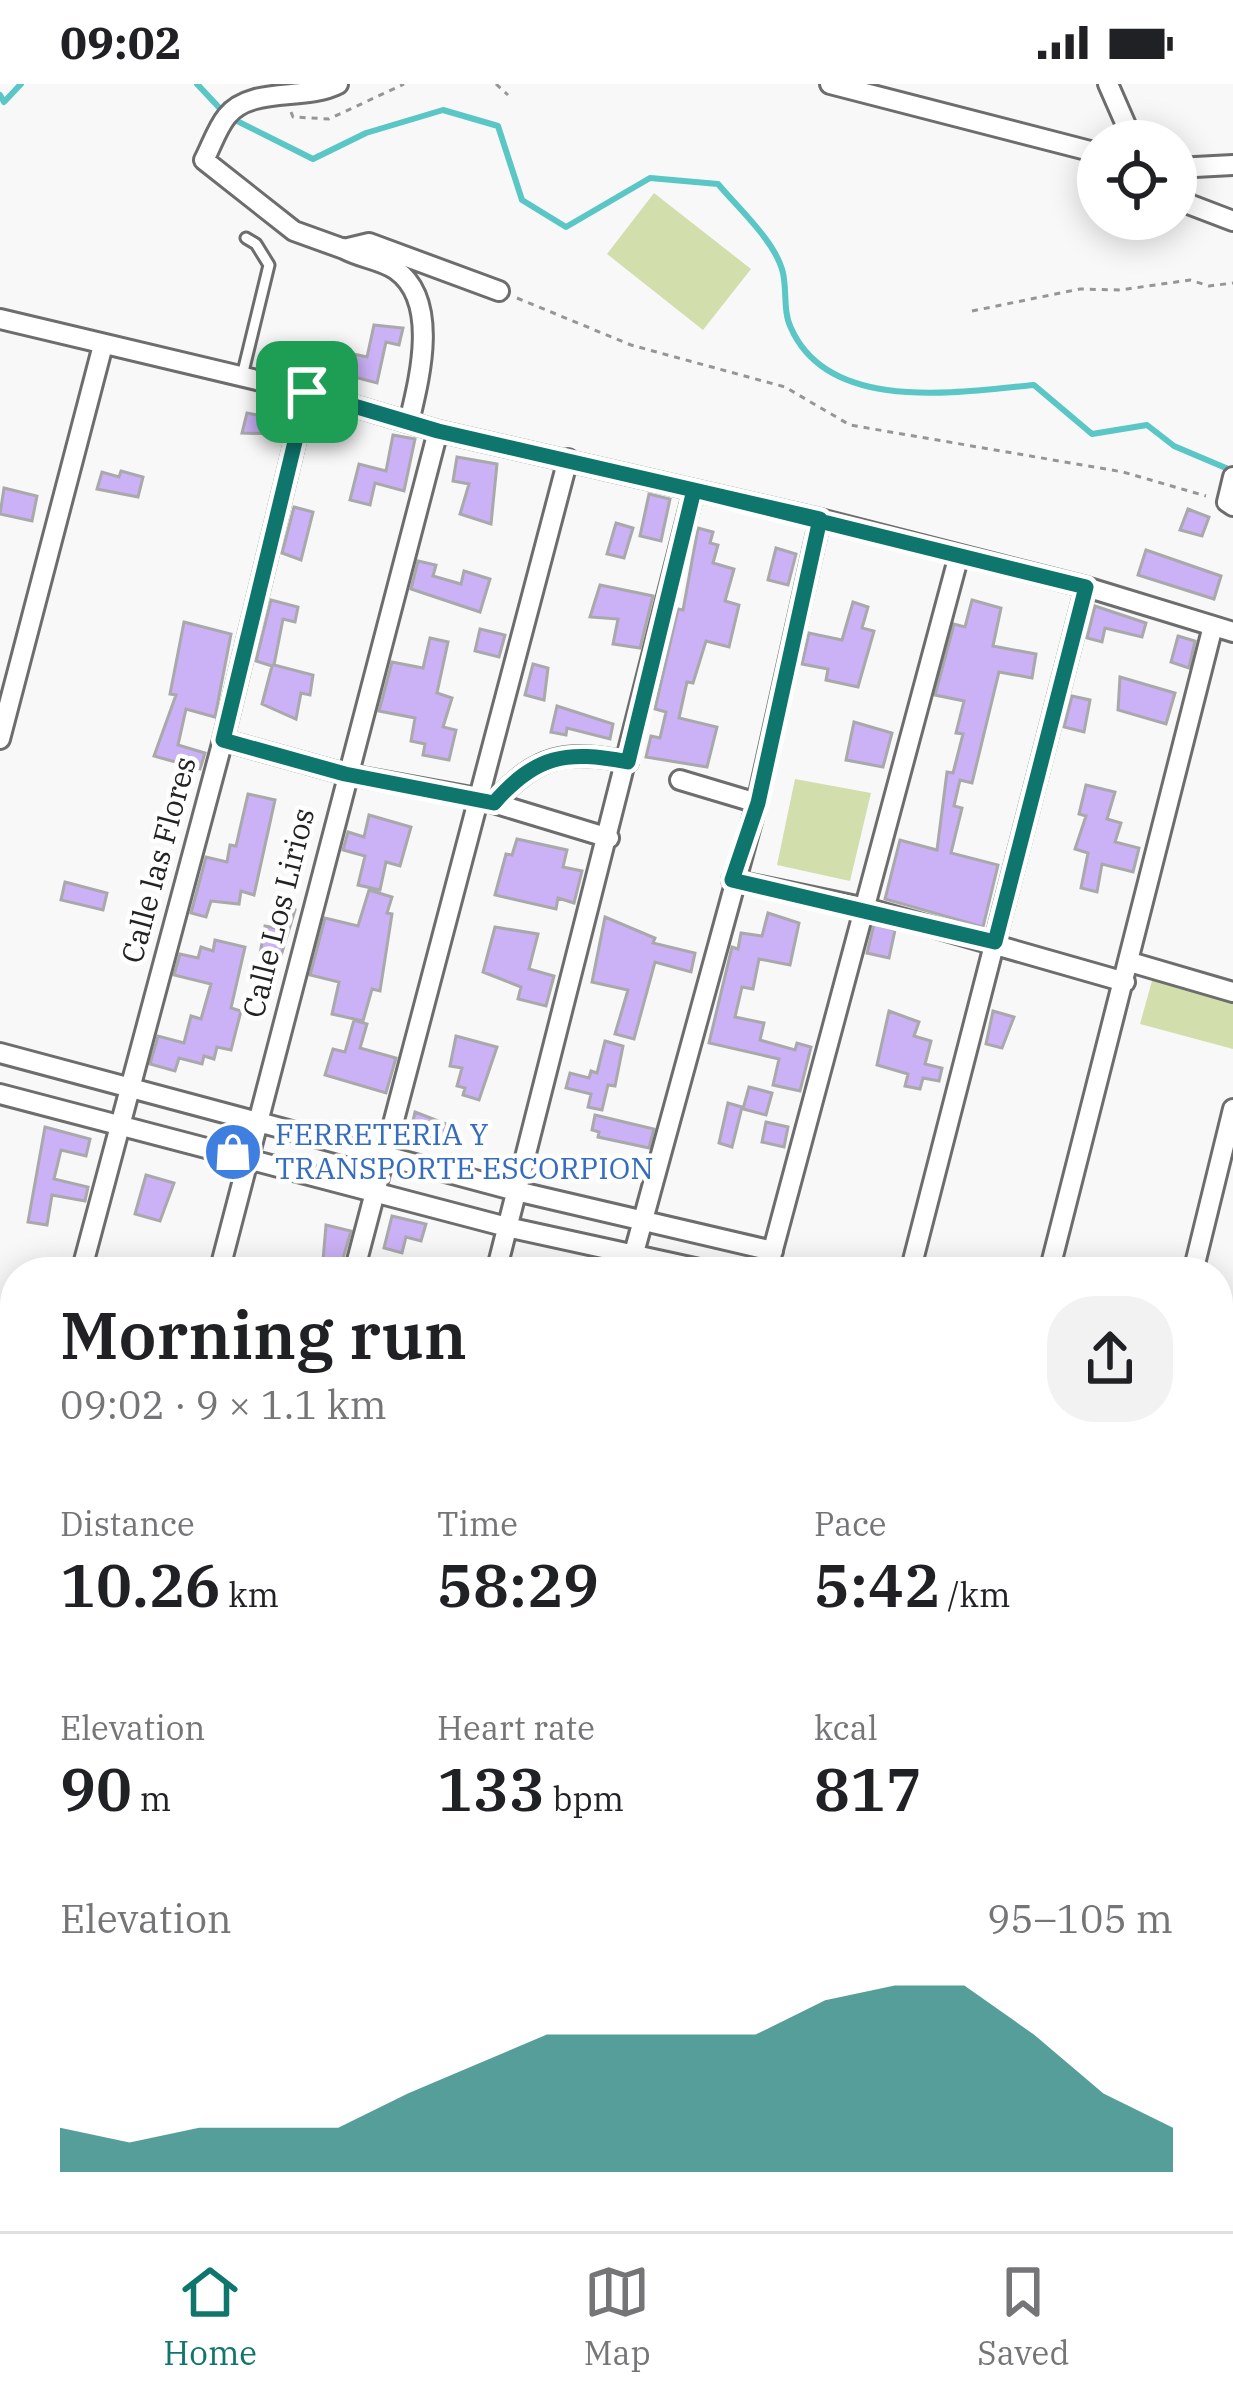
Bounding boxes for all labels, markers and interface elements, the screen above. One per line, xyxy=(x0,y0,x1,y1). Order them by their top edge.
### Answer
text: 09:02 xyxy=(60,13,182,71)
map controls xyxy=(1077,120,1197,240)
button: locate xyxy=(1077,120,1197,240)
pin xyxy=(256,341,358,443)
icon: arrive xyxy=(274,359,340,425)
street label: Calle las Flores xyxy=(111,752,204,967)
street label: Calle Los Lirios xyxy=(233,804,322,1021)
place label: FERRETERIA Y TRANSPORTE ESCORPION xyxy=(275,1114,654,1187)
shop icon: FERRETERIA Y TRANSPORTE ESCORPION xyxy=(202,1121,264,1183)
text: Morning run xyxy=(60,1291,467,1377)
button: share xyxy=(1047,1296,1173,1422)
text: 09:02 · 9 × 1.1 km xyxy=(60,1379,387,1430)
text: Distance xyxy=(60,1502,195,1545)
text: Time xyxy=(437,1502,518,1545)
text: Pace xyxy=(814,1502,887,1545)
text: 10.26 xyxy=(60,1545,221,1624)
text: 58:29 xyxy=(437,1545,599,1624)
text: 5:42 xyxy=(814,1545,940,1624)
text: km xyxy=(221,1573,279,1616)
text: /km xyxy=(940,1573,1010,1616)
text: Elevation xyxy=(60,1706,205,1749)
text: Heart rate xyxy=(437,1706,595,1749)
text: kcal xyxy=(814,1706,878,1749)
text: 90 xyxy=(60,1749,132,1828)
text: 133 xyxy=(437,1749,545,1828)
text: 817 xyxy=(814,1749,922,1828)
text: m xyxy=(132,1777,171,1820)
text: bpm xyxy=(545,1777,624,1820)
text: Elevation xyxy=(60,1893,232,1944)
text: 95–105 m xyxy=(987,1893,1173,1944)
tab: Home xyxy=(163,2259,257,2374)
tab: Map xyxy=(584,2259,651,2374)
tab: Saved xyxy=(977,2259,1070,2374)

